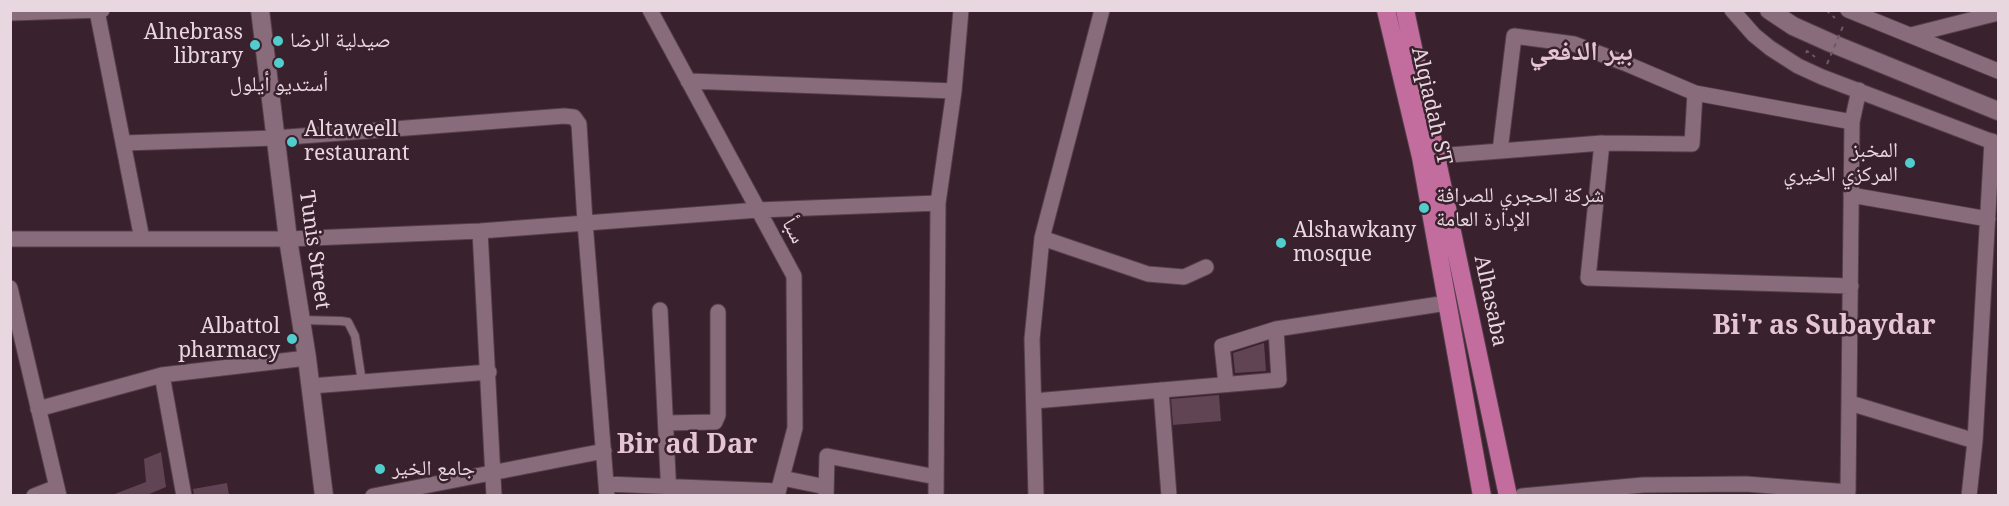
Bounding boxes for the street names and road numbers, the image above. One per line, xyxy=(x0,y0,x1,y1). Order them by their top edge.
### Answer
street label: Alqiadah ST xyxy=(1405,45,1457,167)
street label: Tunis Street xyxy=(293,189,335,311)
street label: سبأ xyxy=(776,214,810,248)
street label: Alhasaba xyxy=(1468,253,1512,349)

